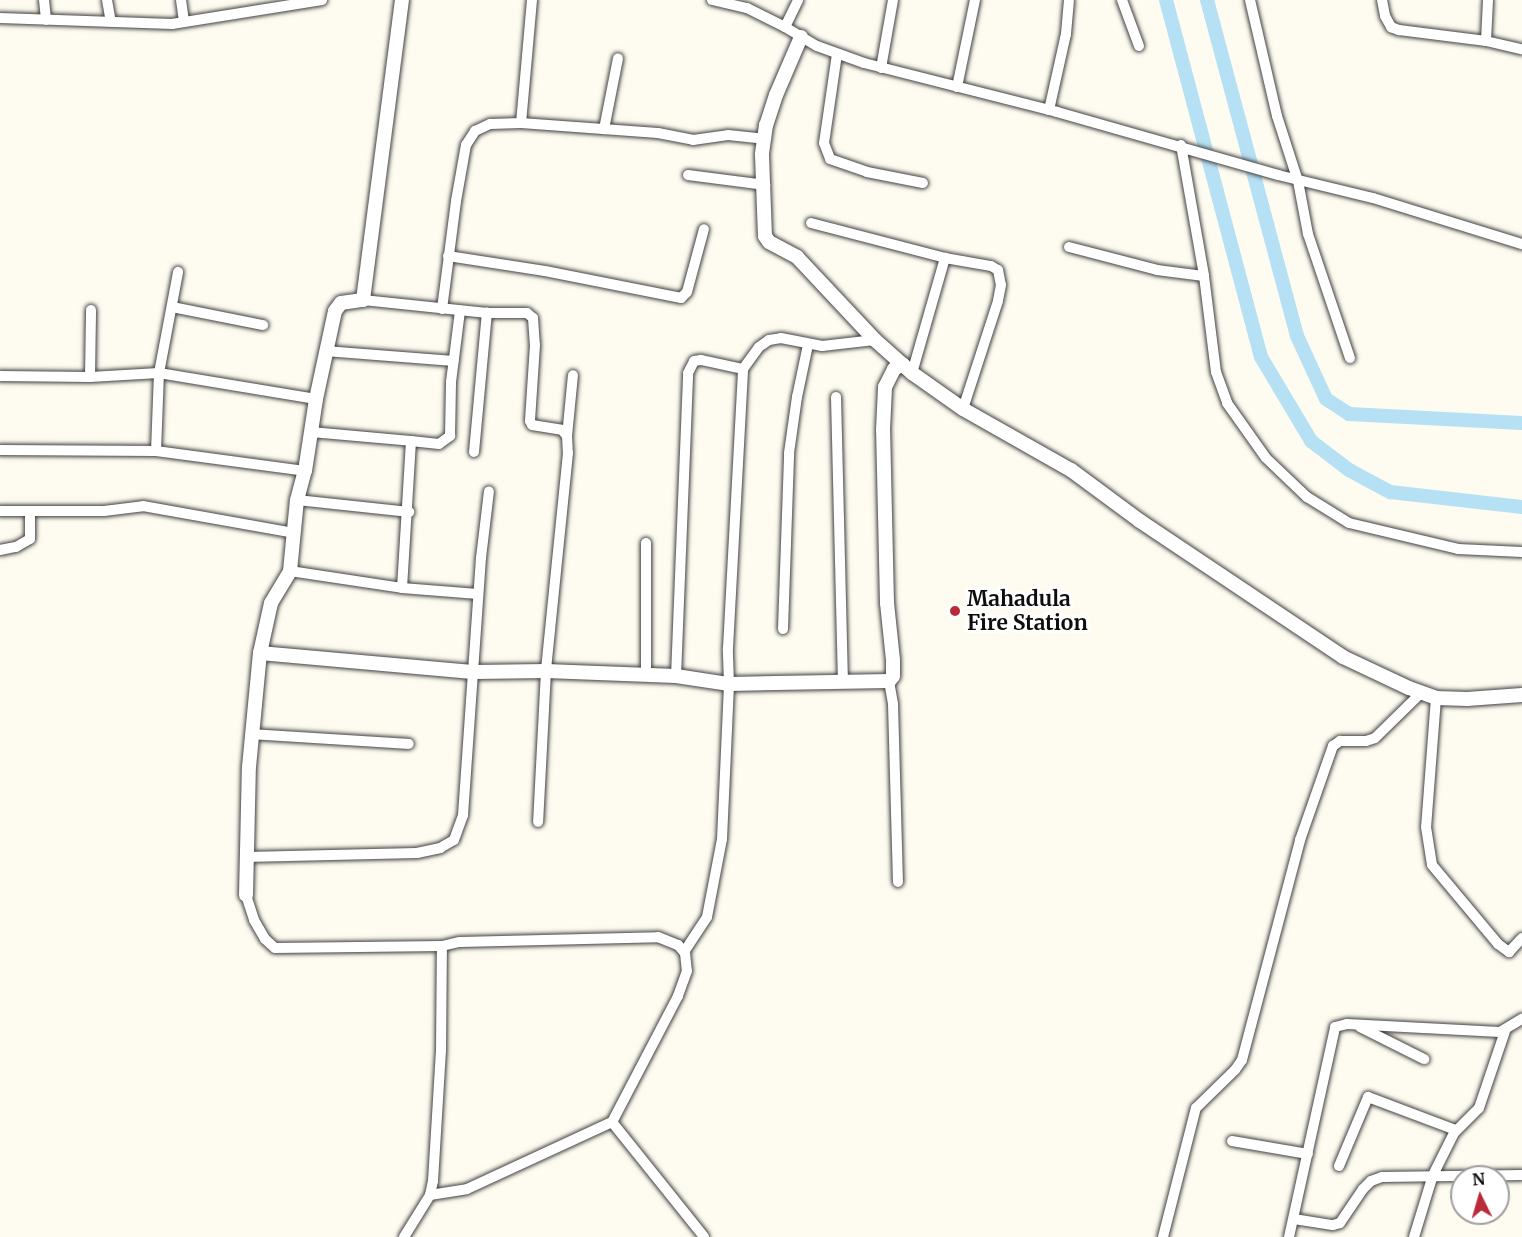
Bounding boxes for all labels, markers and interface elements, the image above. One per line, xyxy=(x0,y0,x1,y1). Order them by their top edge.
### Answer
place label: Mahadula Fire Station xyxy=(967,586,1088,636)
marker: Mahadula Fire Station xyxy=(948,604,962,618)
north arrow xyxy=(1450,1165,1510,1225)
text: N xyxy=(1471,1169,1486,1190)

